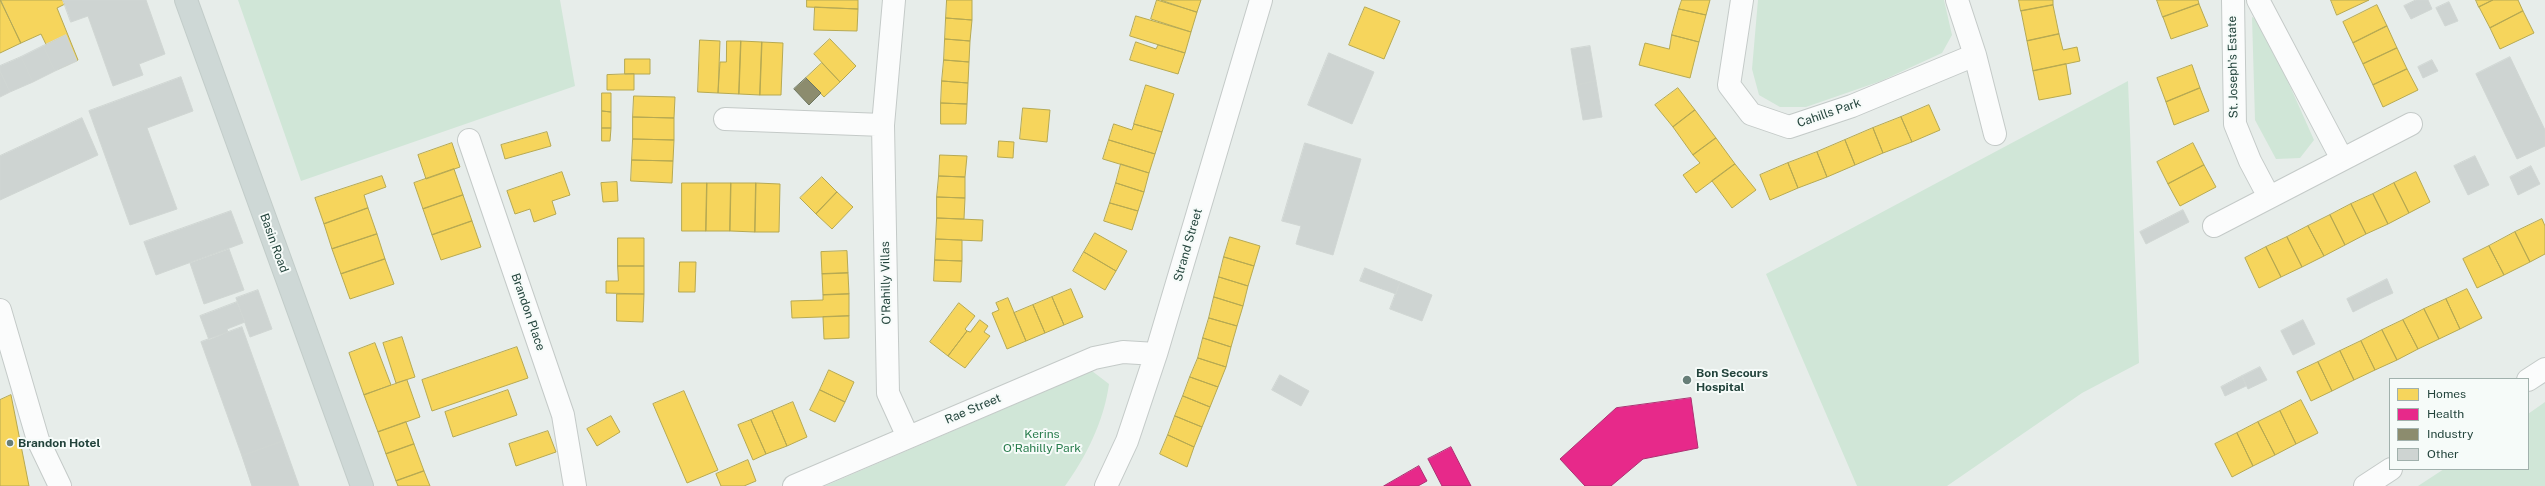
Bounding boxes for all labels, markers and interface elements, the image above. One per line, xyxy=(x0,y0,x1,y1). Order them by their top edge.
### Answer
street label: St. Joseph's Estate xyxy=(2225,16,2241,118)
street label: Cahills Park xyxy=(1795,95,1863,131)
street label: Strand Street xyxy=(1171,207,1205,283)
street label: Basin Road xyxy=(257,211,291,275)
street label: O'Rahilly Villas xyxy=(878,241,894,325)
street label: Brandon Place xyxy=(508,271,548,353)
place label: Bon Secours Hospital xyxy=(1696,366,1768,394)
marker: Bon Secours Hospital xyxy=(1681,374,1693,386)
legend xyxy=(2389,378,2529,470)
text: Homes xyxy=(2427,387,2466,401)
street label: Rae Street xyxy=(943,391,1003,427)
text: Health xyxy=(2427,407,2464,421)
park label: Kerins O'Rahilly Park xyxy=(1003,427,1081,455)
text: Industry xyxy=(2427,427,2473,441)
place label: Brandon Hotel xyxy=(18,436,100,450)
marker: Brandon Hotel xyxy=(5,438,15,448)
text: Other xyxy=(2427,447,2459,461)

